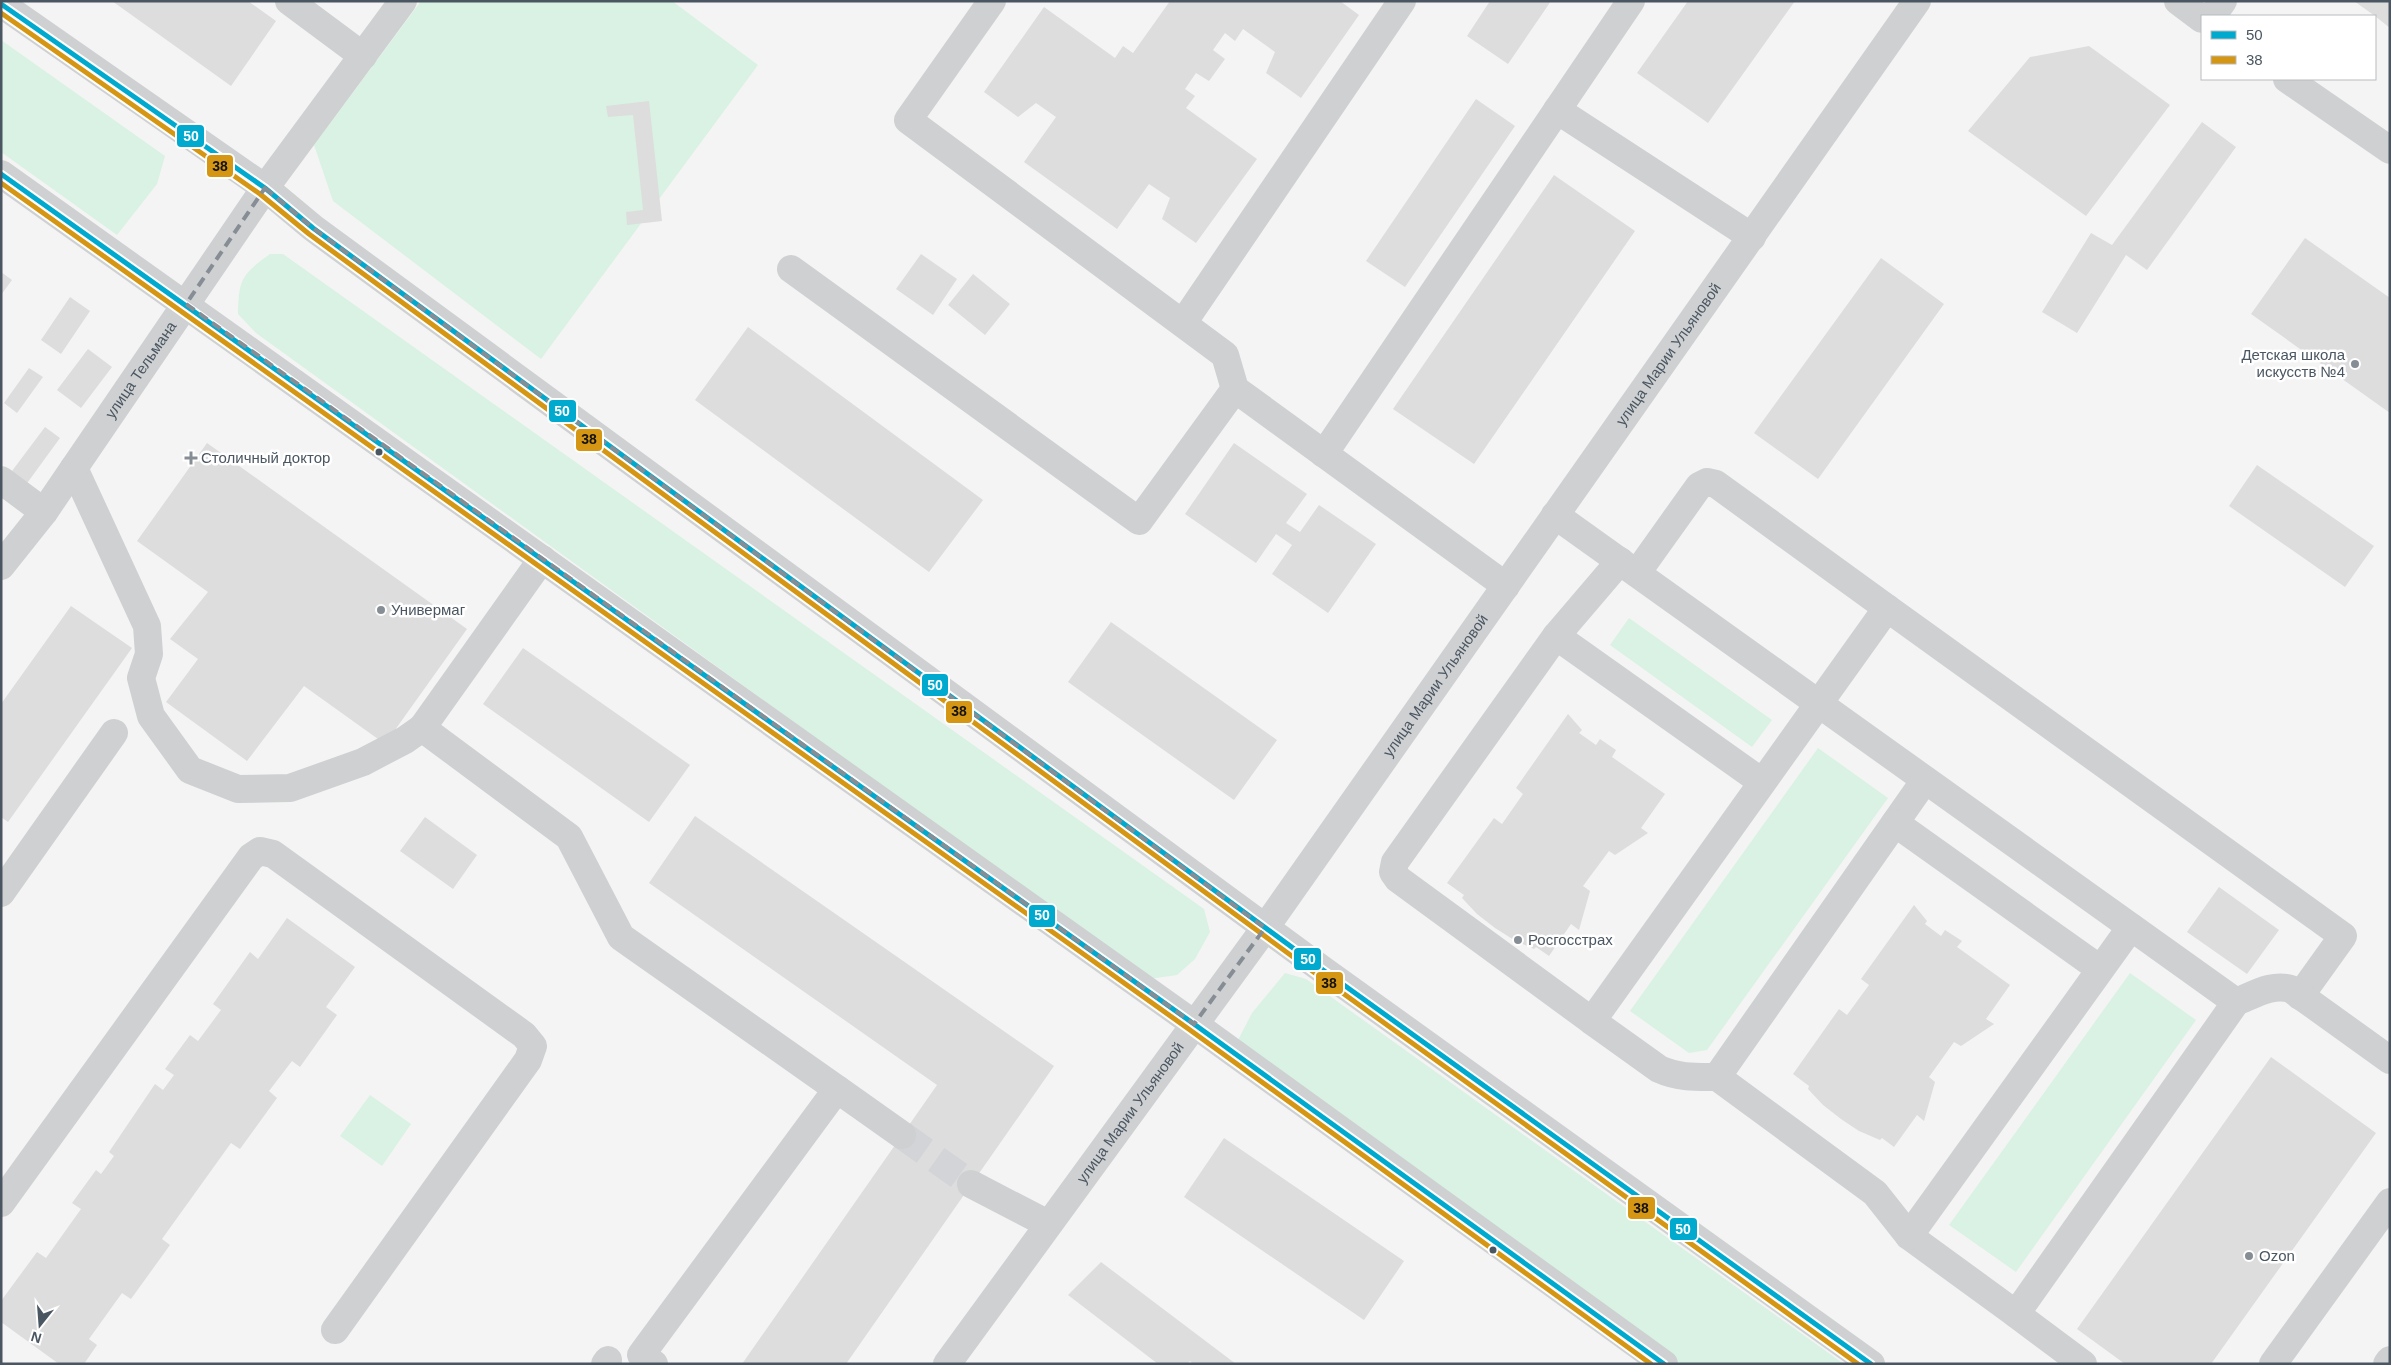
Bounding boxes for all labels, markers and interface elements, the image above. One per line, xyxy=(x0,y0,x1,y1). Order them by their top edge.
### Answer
legend xyxy=(2201,15,2376,80)
text: 50 xyxy=(2246,26,2263,43)
text: 38 xyxy=(2246,51,2263,68)
line badge: 50 xyxy=(176,124,205,148)
text: 50 xyxy=(183,128,199,144)
line badge: 38 xyxy=(206,154,234,178)
text: 38 xyxy=(212,158,228,174)
street label: улица Марии Ульяновой xyxy=(1612,280,1724,429)
street label: улица Тельмана xyxy=(101,317,180,421)
place label: Детская школа искусств №4 xyxy=(2241,346,2346,380)
marker: Детская школа искусств №4 xyxy=(2349,358,2361,370)
line badge: 50 xyxy=(548,399,577,423)
text: 50 xyxy=(554,403,570,419)
line badge: 38 xyxy=(575,428,603,452)
text: 38 xyxy=(581,431,597,447)
unlabelled marker xyxy=(374,447,384,457)
place label: Столичный доктор xyxy=(201,449,330,466)
marker: Столичный доктор xyxy=(185,452,197,464)
place label: Универмаг xyxy=(391,601,466,618)
marker: Универмаг xyxy=(375,604,387,616)
street label: улица Марии Ульяновой xyxy=(1379,611,1491,760)
line badge: 50 xyxy=(921,673,949,697)
text: 50 xyxy=(927,677,943,693)
line badge: 38 xyxy=(945,700,973,724)
text: 38 xyxy=(951,703,967,719)
line badge: 50 xyxy=(1028,904,1056,928)
text: 50 xyxy=(1034,907,1050,923)
place label: Росгосстрах xyxy=(1528,931,1613,948)
marker: Росгосстрах xyxy=(1512,934,1524,946)
line badge: 50 xyxy=(1293,947,1322,971)
text: 50 xyxy=(1300,951,1316,967)
line badge: 38 xyxy=(1315,971,1344,995)
text: 38 xyxy=(1321,975,1337,991)
street label: улица Марии Ульяновой xyxy=(1073,1039,1187,1186)
line badge: 38 xyxy=(1627,1196,1656,1220)
text: 38 xyxy=(1633,1200,1649,1216)
line badge: 50 xyxy=(1669,1217,1698,1241)
text: 50 xyxy=(1675,1221,1691,1237)
unlabelled marker xyxy=(1488,1245,1498,1255)
place label: Ozon xyxy=(2259,1247,2295,1264)
marker: Ozon xyxy=(2243,1250,2255,1262)
north arrow xyxy=(15,1300,65,1350)
text: N xyxy=(29,1328,43,1347)

